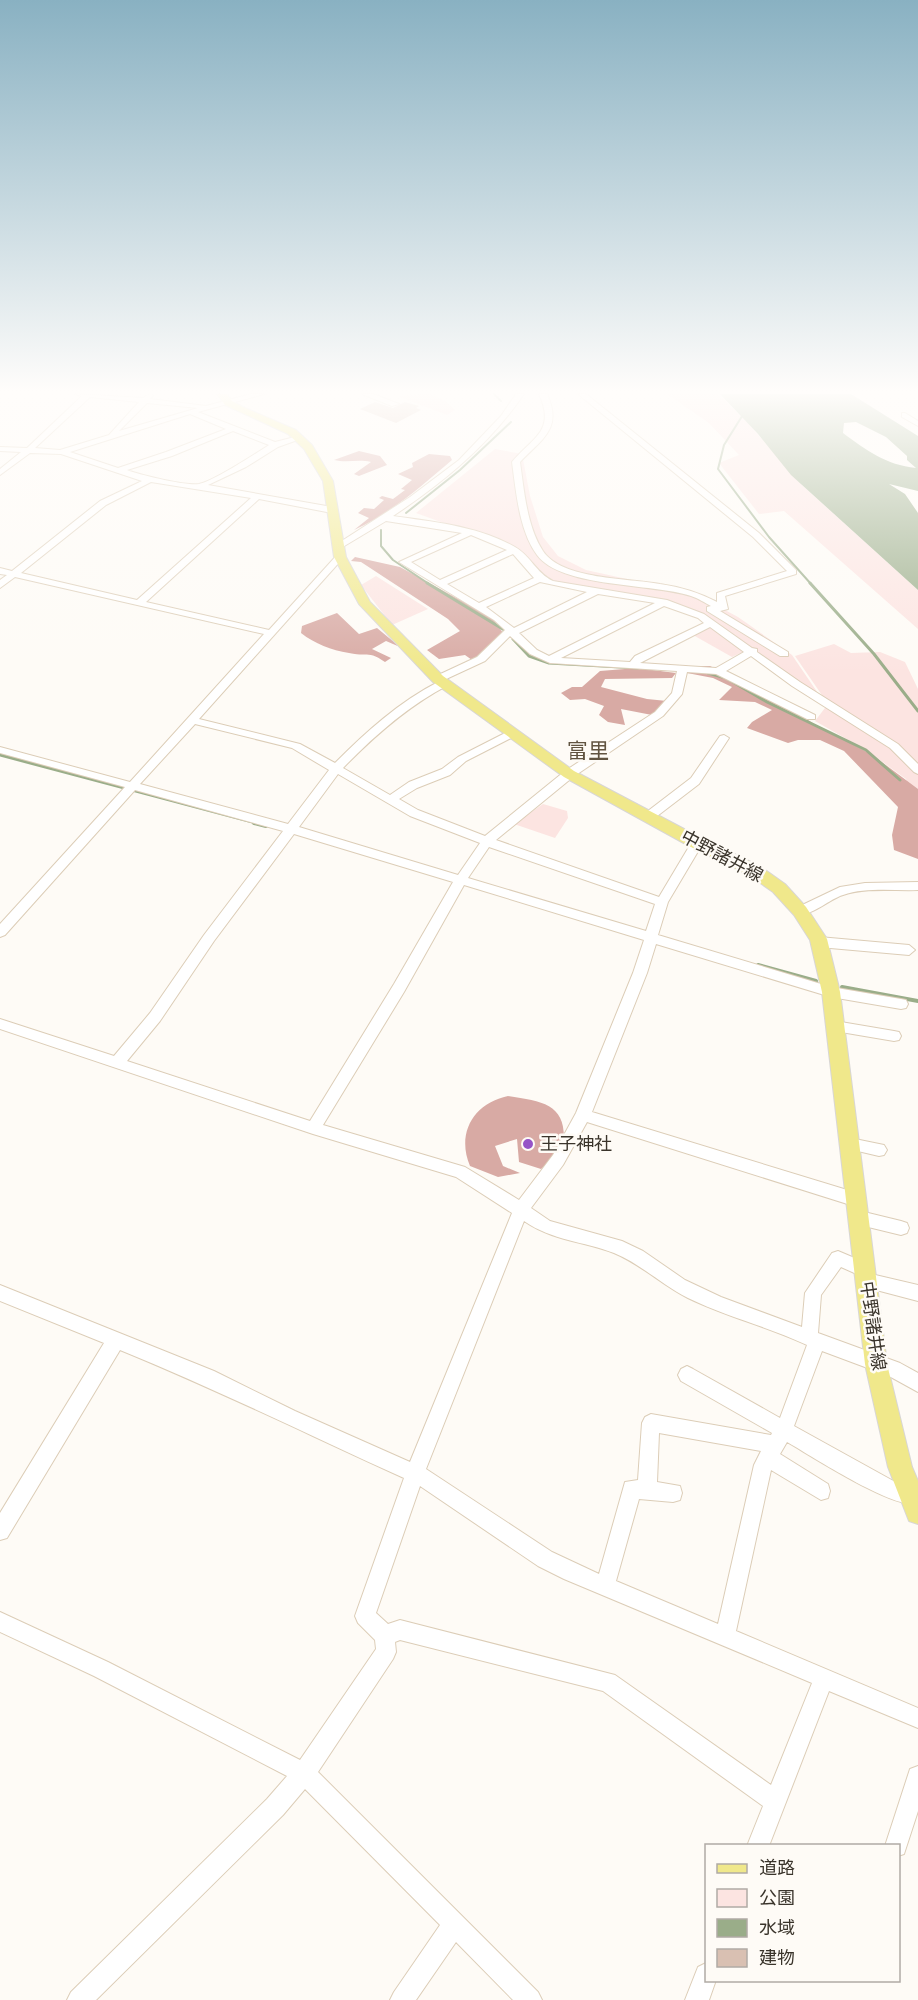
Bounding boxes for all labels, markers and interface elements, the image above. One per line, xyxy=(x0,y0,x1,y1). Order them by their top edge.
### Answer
district label: 富里 xyxy=(567,736,609,764)
street label: 中野諸井線 xyxy=(677,823,768,887)
place label: 王子神社 xyxy=(540,1131,612,1155)
marker: 王子神社 xyxy=(521,1137,535,1151)
street label: 中野諸井線 xyxy=(856,1280,892,1372)
legend xyxy=(705,1844,900,1982)
text: 道路 xyxy=(759,1855,795,1879)
text: 公園 xyxy=(759,1885,795,1909)
text: 水域 xyxy=(759,1915,795,1939)
text: 建物 xyxy=(759,1945,795,1969)

